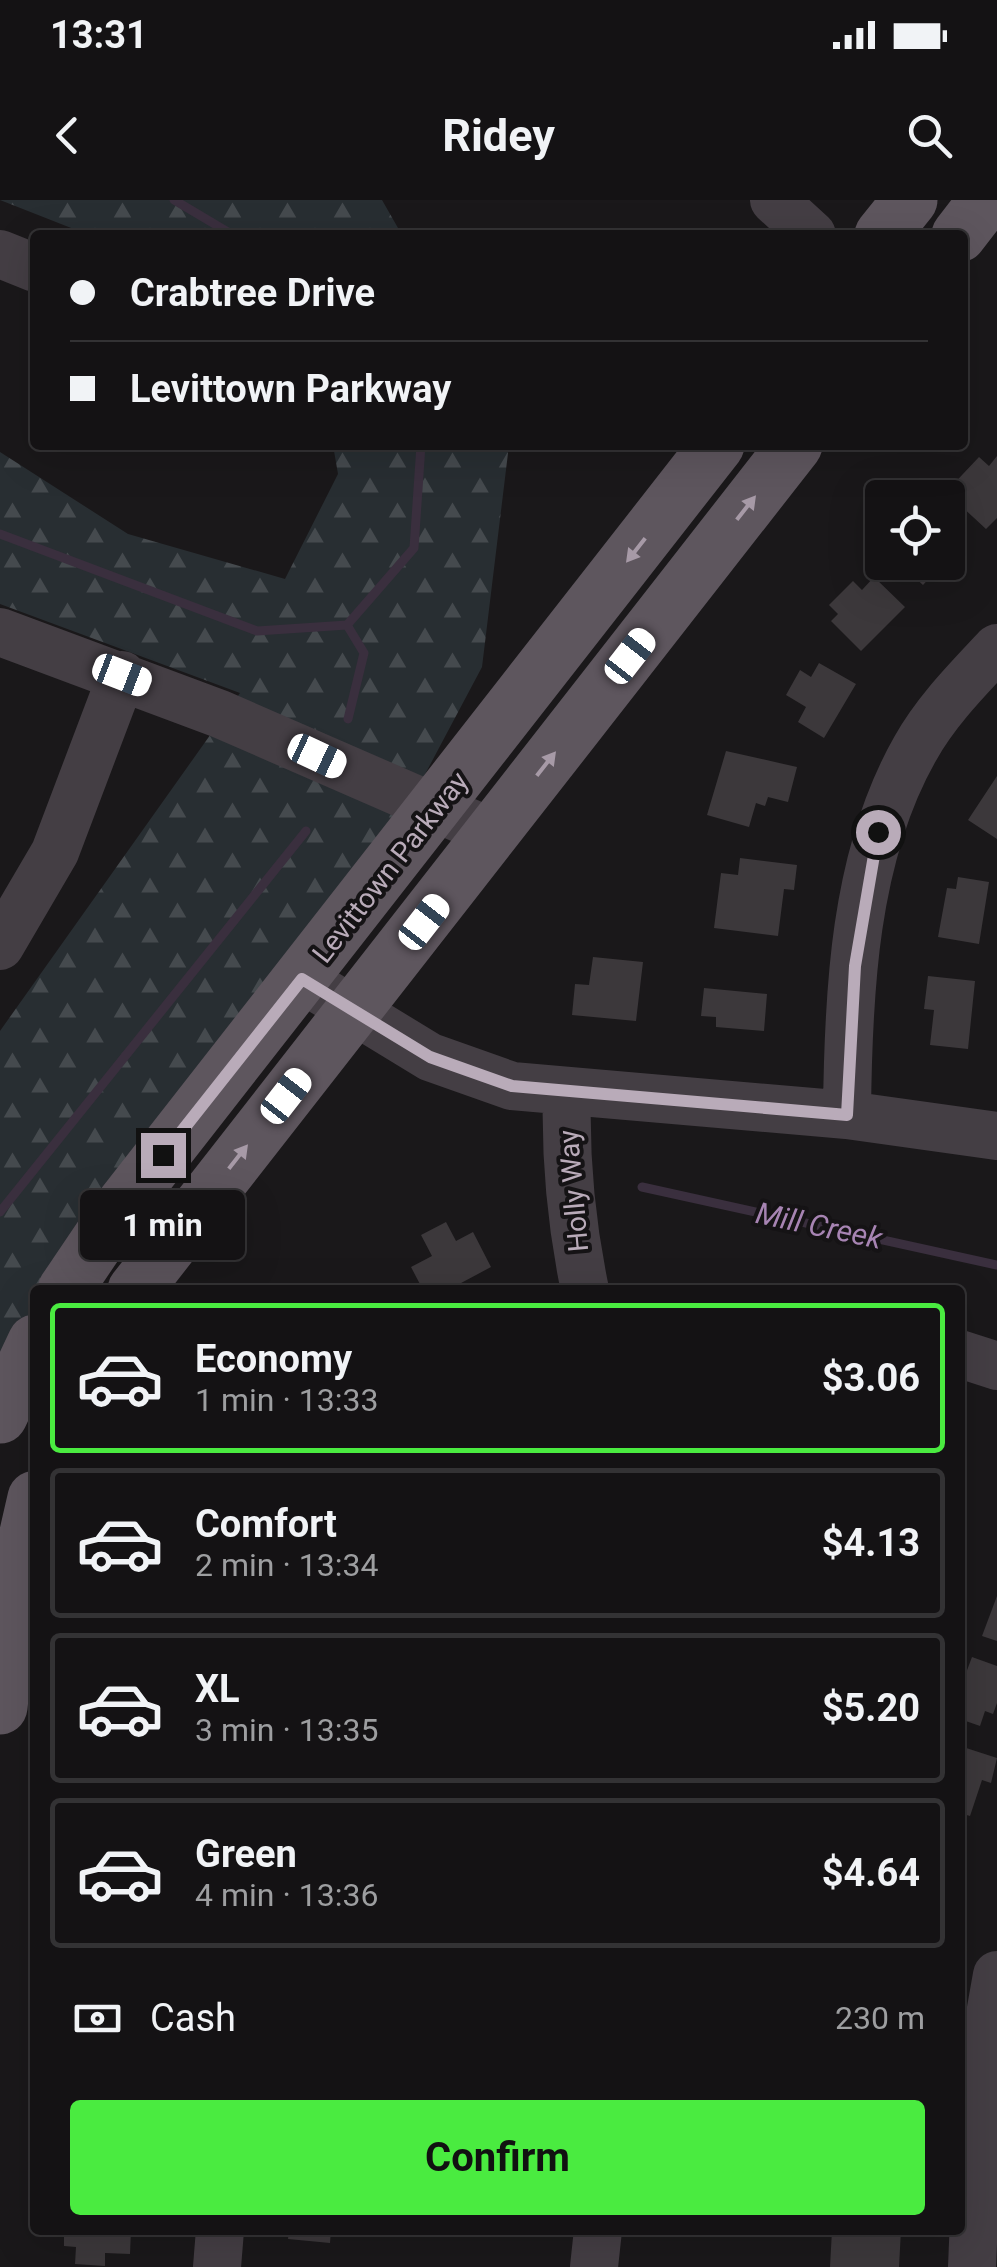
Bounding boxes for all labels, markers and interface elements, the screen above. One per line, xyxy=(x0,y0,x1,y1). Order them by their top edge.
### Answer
text: 13:31 xyxy=(50,13,148,57)
icon: back xyxy=(40,108,95,163)
icon: search xyxy=(902,108,957,163)
text: Ridey xyxy=(442,109,555,162)
text: Crabtree Drive xyxy=(130,271,375,315)
text: Levittown Parkway xyxy=(130,367,451,411)
map controls xyxy=(865,480,965,580)
button: locate xyxy=(865,480,965,580)
one-way arrow xyxy=(735,495,756,521)
one-way arrow xyxy=(626,537,647,562)
car xyxy=(600,623,660,689)
car xyxy=(89,650,155,700)
car xyxy=(283,730,351,782)
one-way arrow xyxy=(536,751,556,777)
street label: Levittown Parkway xyxy=(306,765,475,969)
route start xyxy=(856,810,901,855)
car xyxy=(394,889,454,955)
car xyxy=(256,1063,316,1129)
street label: Holly Way xyxy=(552,1129,595,1253)
route end xyxy=(141,1133,186,1178)
one-way arrow xyxy=(227,1145,248,1170)
callout: 1 min xyxy=(80,1190,246,1260)
water label: Mill Creek xyxy=(753,1195,887,1256)
text: 1 min xyxy=(122,1206,203,1244)
icon: car xyxy=(75,1333,165,1423)
text: Economy xyxy=(195,1337,352,1381)
text: $3.06 xyxy=(822,1356,920,1400)
text: 1 min · 13:33 xyxy=(195,1381,378,1419)
icon: car xyxy=(75,1498,165,1588)
text: Comfort xyxy=(195,1502,337,1546)
text: $4.13 xyxy=(822,1521,920,1565)
text: 2 min · 13:34 xyxy=(195,1546,378,1584)
icon: car xyxy=(75,1663,165,1753)
text: XL xyxy=(195,1667,240,1711)
text: $5.20 xyxy=(822,1686,920,1730)
text: 3 min · 13:35 xyxy=(195,1711,378,1749)
icon: car xyxy=(75,1828,165,1918)
text: Green xyxy=(195,1832,297,1876)
text: $4.64 xyxy=(822,1851,920,1895)
text: 4 min · 13:36 xyxy=(195,1876,378,1914)
icon: cash xyxy=(70,1991,125,2046)
text: Cash xyxy=(150,1996,236,2040)
text: 230 m xyxy=(835,1999,925,2037)
button: Confirm xyxy=(70,2100,925,2215)

